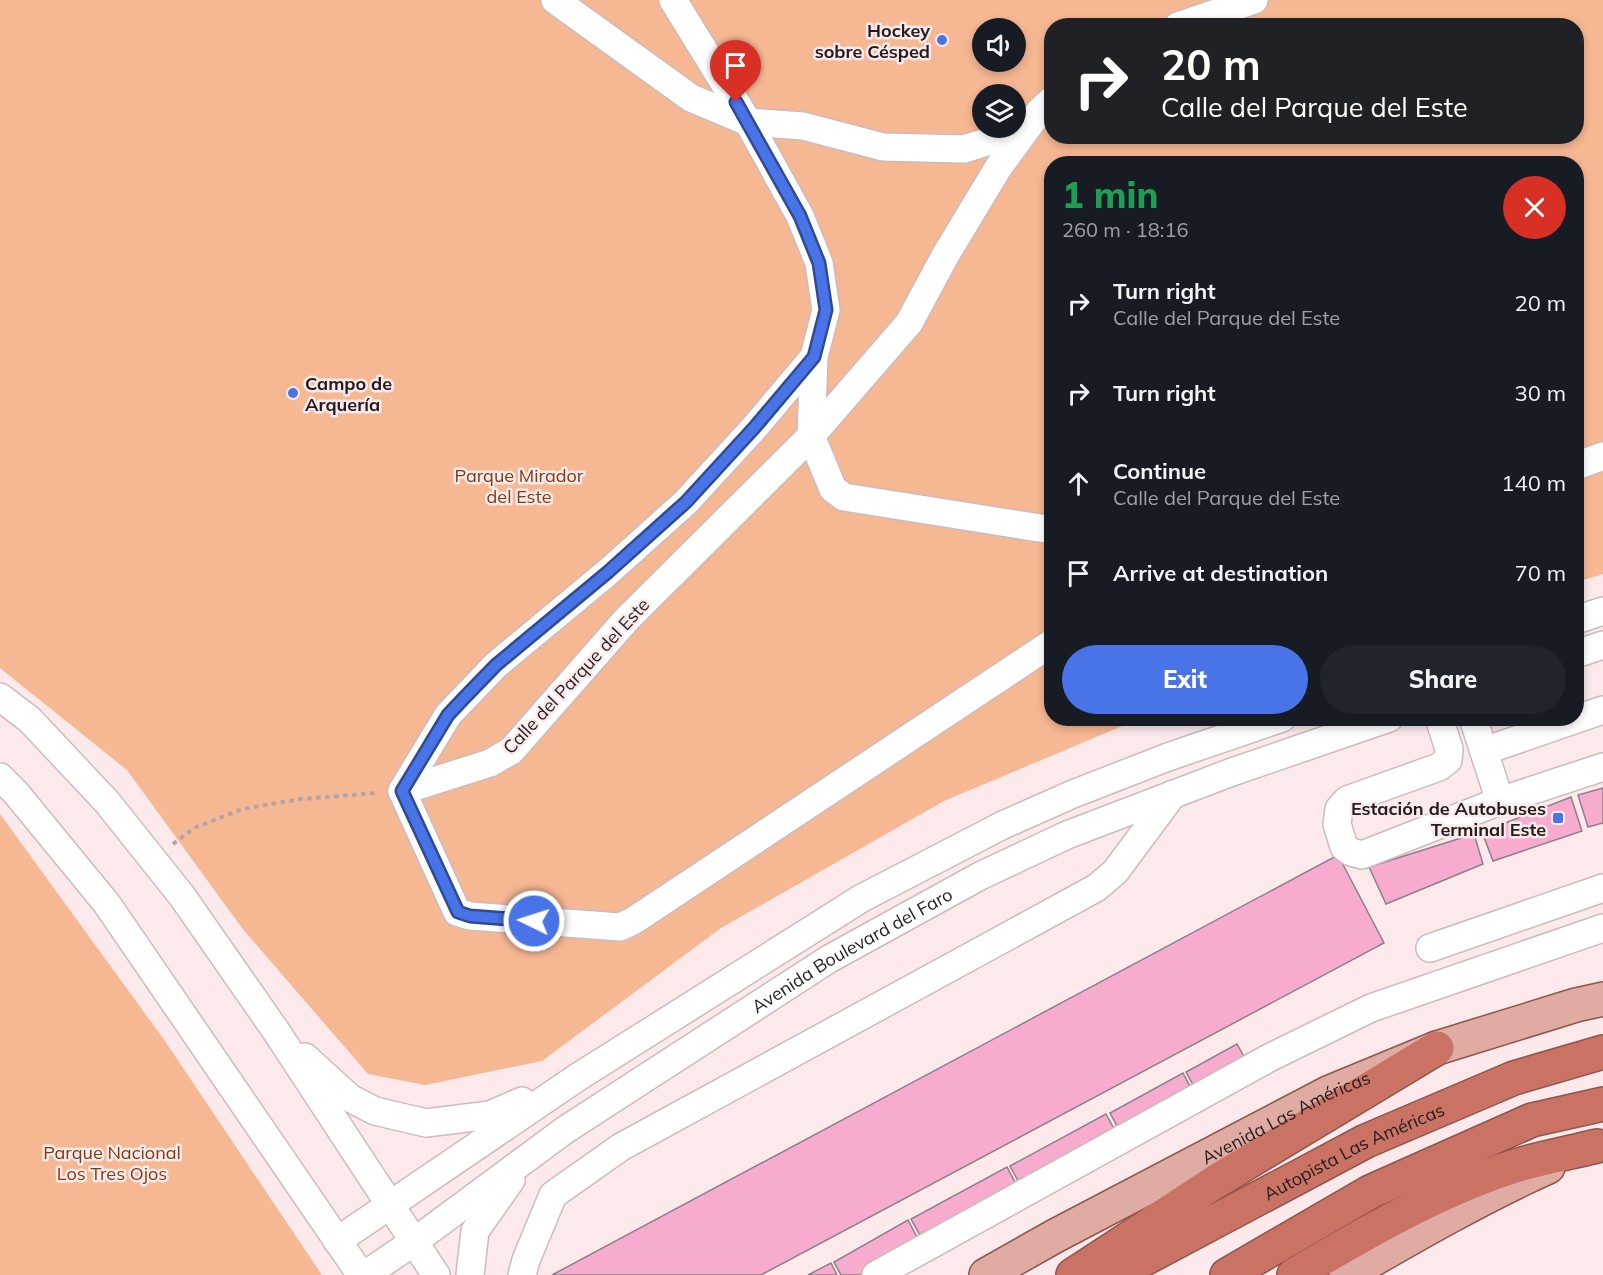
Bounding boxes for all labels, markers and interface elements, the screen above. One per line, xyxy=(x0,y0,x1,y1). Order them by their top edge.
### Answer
map controls xyxy=(972,18,1026,138)
button: sound xyxy=(972,18,1026,72)
place label: Hockey sobre Césped xyxy=(815,19,930,63)
marker: Hockey sobre Césped xyxy=(935,33,949,47)
text: 20 m xyxy=(1161,38,1261,91)
pin xyxy=(710,40,761,102)
icon: right xyxy=(1062,42,1140,120)
icon: arrive xyxy=(719,49,752,82)
button: layers xyxy=(972,84,1026,138)
text: Calle del Parque del Este xyxy=(1161,90,1468,124)
text: 1 min xyxy=(1062,172,1158,217)
button: close xyxy=(1503,176,1566,239)
text: 260 m · 18:16 xyxy=(1062,217,1188,242)
text: Turn right xyxy=(1113,277,1216,305)
icon: right xyxy=(1062,287,1095,320)
text: 20 m xyxy=(1515,289,1566,317)
text: Calle del Parque del Este xyxy=(1113,305,1340,330)
place label: Campo de Arquería xyxy=(305,372,392,416)
icon: right xyxy=(1062,377,1095,410)
text: Turn right xyxy=(1113,379,1216,407)
text: 30 m xyxy=(1515,379,1566,407)
marker: Campo de Arquería xyxy=(286,386,300,400)
text: Continue xyxy=(1113,457,1206,485)
park label: Parque Mirador del Este xyxy=(455,464,584,508)
icon: ahead xyxy=(1062,467,1095,500)
text: 140 m xyxy=(1501,469,1566,497)
text: Calle del Parque del Este xyxy=(1113,485,1340,510)
icon: arrive xyxy=(1062,557,1095,590)
text: Arrive at destination xyxy=(1113,559,1328,587)
text: 70 m xyxy=(1515,559,1566,587)
street label: Calle del Parque del Este xyxy=(498,593,654,759)
button: Exit xyxy=(1062,645,1308,714)
button: Share xyxy=(1320,645,1566,714)
place label: Estación de Autobuses Terminal Este xyxy=(1351,797,1546,841)
marker: Estación de Autobuses Terminal Este xyxy=(1551,811,1565,825)
street label: Avenida Boulevard del Faro xyxy=(747,882,956,1018)
position arrow xyxy=(502,889,566,953)
street label: Avenida Las Américas xyxy=(1197,1065,1374,1169)
street label: Autopista Las Américas xyxy=(1259,1098,1448,1205)
park label: Parque Nacional Los Tres Ojos xyxy=(43,1141,181,1185)

